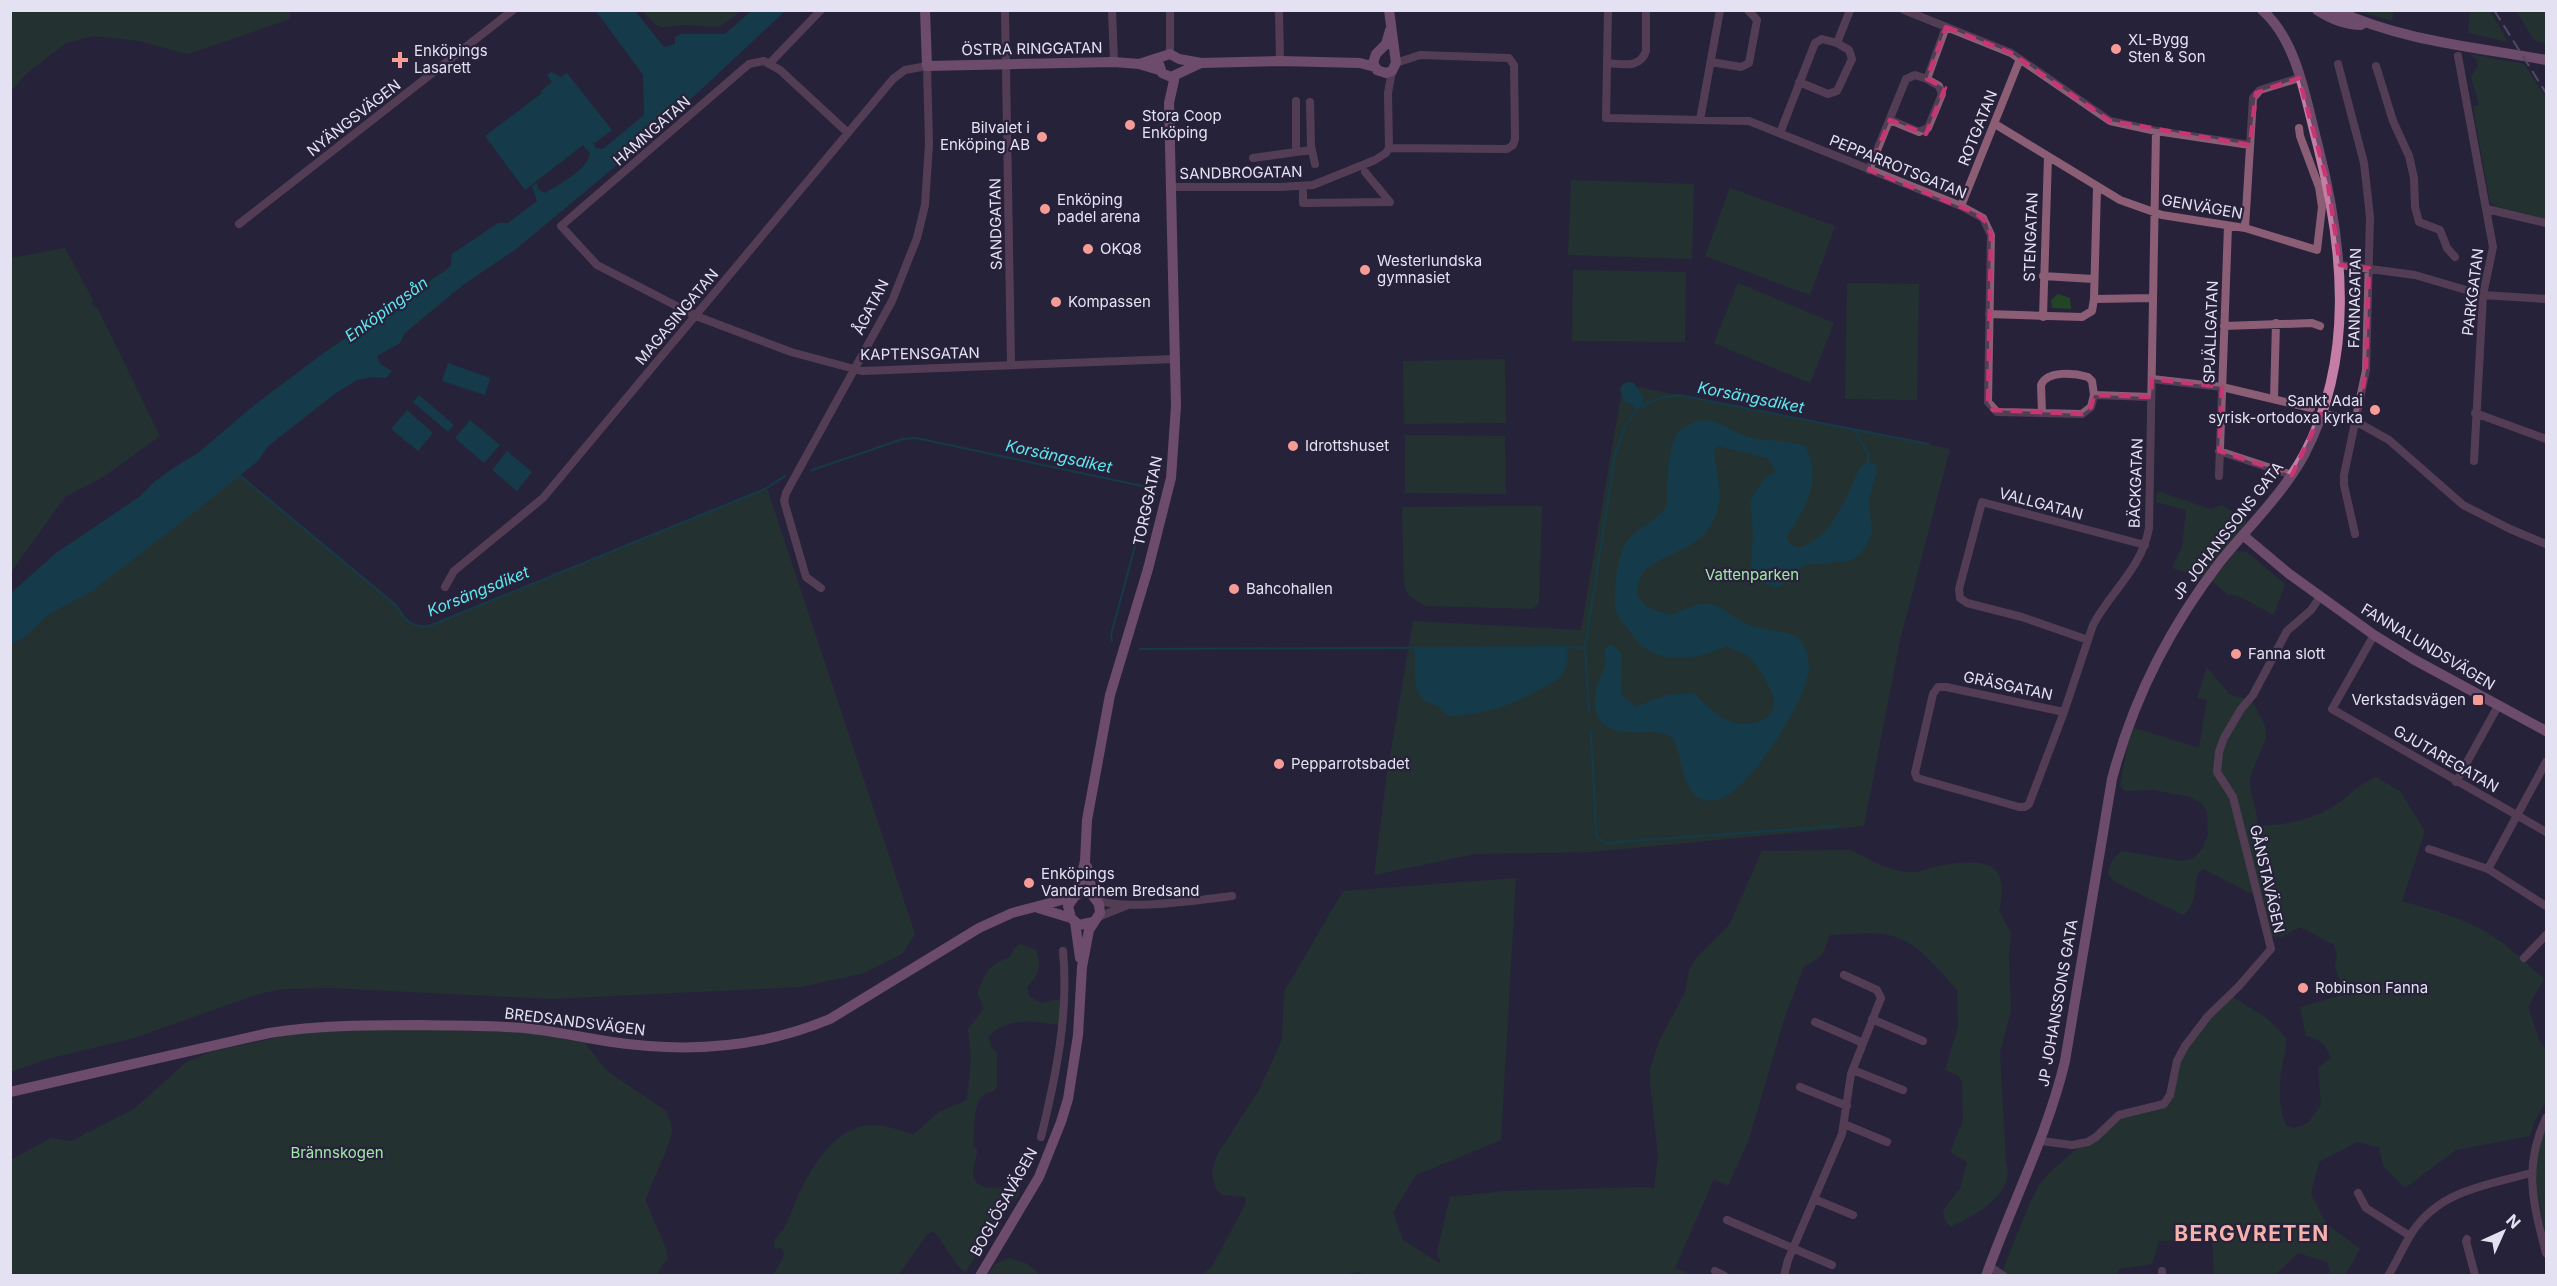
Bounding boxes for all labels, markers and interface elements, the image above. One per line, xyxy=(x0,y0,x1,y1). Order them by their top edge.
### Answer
place label: XL-Bygg Sten & Son xyxy=(2128,30,2206,66)
street label: ÖSTRA RINGGATAN xyxy=(961,38,1103,59)
place label: Enköpings Lasarett xyxy=(414,41,488,77)
marker: XL-Bygg Sten & Son xyxy=(2109,42,2123,56)
marker: Enköpings Lasarett xyxy=(391,51,409,69)
street label: NYÄNGSVÄGEN xyxy=(303,75,404,160)
street label: ROTGATAN xyxy=(1954,87,2001,168)
street label: HAMNGATAN xyxy=(609,92,694,169)
place label: Stora Coop Enköping xyxy=(1142,106,1222,142)
place label: Bilvalet i Enköping AB xyxy=(940,118,1030,154)
marker: Stora Coop Enköping xyxy=(1123,118,1137,132)
marker: Bilvalet i Enköping AB xyxy=(1035,130,1049,144)
street label: PEPPARROTSGATAN xyxy=(1827,130,1970,203)
street label: SANDBROGATAN xyxy=(1179,162,1303,183)
street label: SANDGATAN xyxy=(985,178,1006,270)
place label: Enköping padel arena xyxy=(1057,190,1140,226)
street label: GENVÄGEN xyxy=(2160,190,2244,223)
street label: STENGATAN xyxy=(2019,192,2042,282)
marker: Enköping padel arena xyxy=(1038,202,1052,216)
place label: OKQ8 xyxy=(1100,239,1142,258)
marker: OKQ8 xyxy=(1081,242,1095,256)
street label: PARKGATAN xyxy=(2458,247,2487,337)
street label: FANNAGATAN xyxy=(2344,248,2365,348)
place label: Westerlundska gymnasiet xyxy=(1377,251,1482,287)
marker: Westerlundska gymnasiet xyxy=(1358,263,1372,277)
street label: MAGASINGATAN xyxy=(631,265,722,369)
water label: Enköpingsån xyxy=(341,272,431,346)
street label: ÅGATAN xyxy=(849,276,893,338)
street label: SPJÄLLGATAN xyxy=(2199,280,2222,384)
place label: Kompassen xyxy=(1068,292,1151,311)
marker: Kompassen xyxy=(1049,295,1063,309)
street label: KAPTENSGATAN xyxy=(860,343,980,364)
water label: Korsängsdiket xyxy=(1696,377,1807,417)
place label: Sankt Adai syrisk-ortodoxa kyrka xyxy=(2208,391,2363,427)
marker: Sankt Adai syrisk-ortodoxa kyrka xyxy=(2368,403,2382,417)
water label: Korsängsdiket xyxy=(1004,435,1115,477)
place label: Idrottshuset xyxy=(1305,436,1389,455)
street label: BÄCKGATAN xyxy=(2124,438,2147,528)
marker: Idrottshuset xyxy=(1286,439,1300,453)
street label: TORGGATAN xyxy=(1129,454,1166,548)
street label: JP JOHANSSONS GATA xyxy=(2168,458,2287,603)
street label: VALLGATAN xyxy=(1997,483,2085,524)
water label: Korsängsdiket xyxy=(424,561,533,621)
park label: Vattenparken xyxy=(1705,565,1799,584)
place label: Bahcohallen xyxy=(1246,579,1333,598)
marker: Bahcohallen xyxy=(1227,582,1241,596)
street label: FANNALUNDSVÄGEN xyxy=(2358,599,2499,694)
place label: Fanna slott xyxy=(2248,644,2325,663)
marker: Fanna slott xyxy=(2229,647,2243,661)
street label: GRÄSGATAN xyxy=(1962,667,2054,704)
place label: Verkstadsvägen xyxy=(2352,690,2466,709)
marker: Verkstadsvägen xyxy=(2471,693,2485,707)
street label: GJUTAREGATAN xyxy=(2390,721,2502,796)
place label: Pepparrotsbadet xyxy=(1291,754,1410,773)
marker: Pepparrotsbadet xyxy=(1272,757,1286,771)
street label: GÅNSTAVÄGEN xyxy=(2246,823,2289,935)
place label: Enköpings Vandrarhem Bredsand xyxy=(1041,864,1200,900)
marker: Enköpings Vandrarhem Bredsand xyxy=(1022,876,1036,890)
street label: JP JOHANSSONS GATA xyxy=(2033,918,2082,1088)
place label: Robinson Fanna xyxy=(2315,978,2428,997)
marker: Robinson Fanna xyxy=(2296,981,2310,995)
street label: BREDSANDSVÄGEN xyxy=(504,1003,647,1040)
park label: Brännskogen xyxy=(290,1143,384,1162)
street label: BOGLÖSAVÄGEN xyxy=(966,1144,1041,1260)
north arrow xyxy=(2473,1202,2533,1262)
text: N xyxy=(2502,1210,2525,1233)
district label: BERGVRETEN xyxy=(2174,1221,2330,1246)

